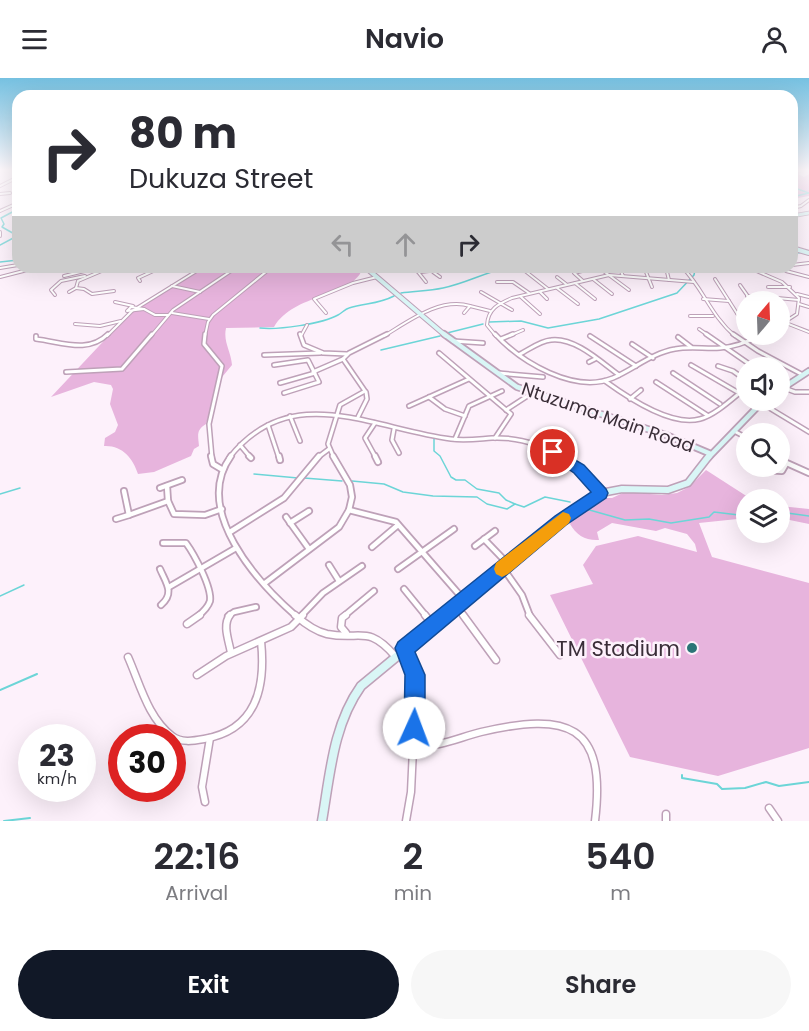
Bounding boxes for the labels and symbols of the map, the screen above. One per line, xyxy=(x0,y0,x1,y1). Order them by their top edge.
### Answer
north arrow xyxy=(736,291,790,345)
street label: Ntuzuma Main Road xyxy=(518,376,698,458)
pin xyxy=(527,426,578,477)
place label: TM Stadium xyxy=(556,634,680,663)
marker: TM Stadium xyxy=(685,641,699,655)
position arrow xyxy=(382,696,446,760)
speed limit sign: 30 xyxy=(108,724,186,802)

